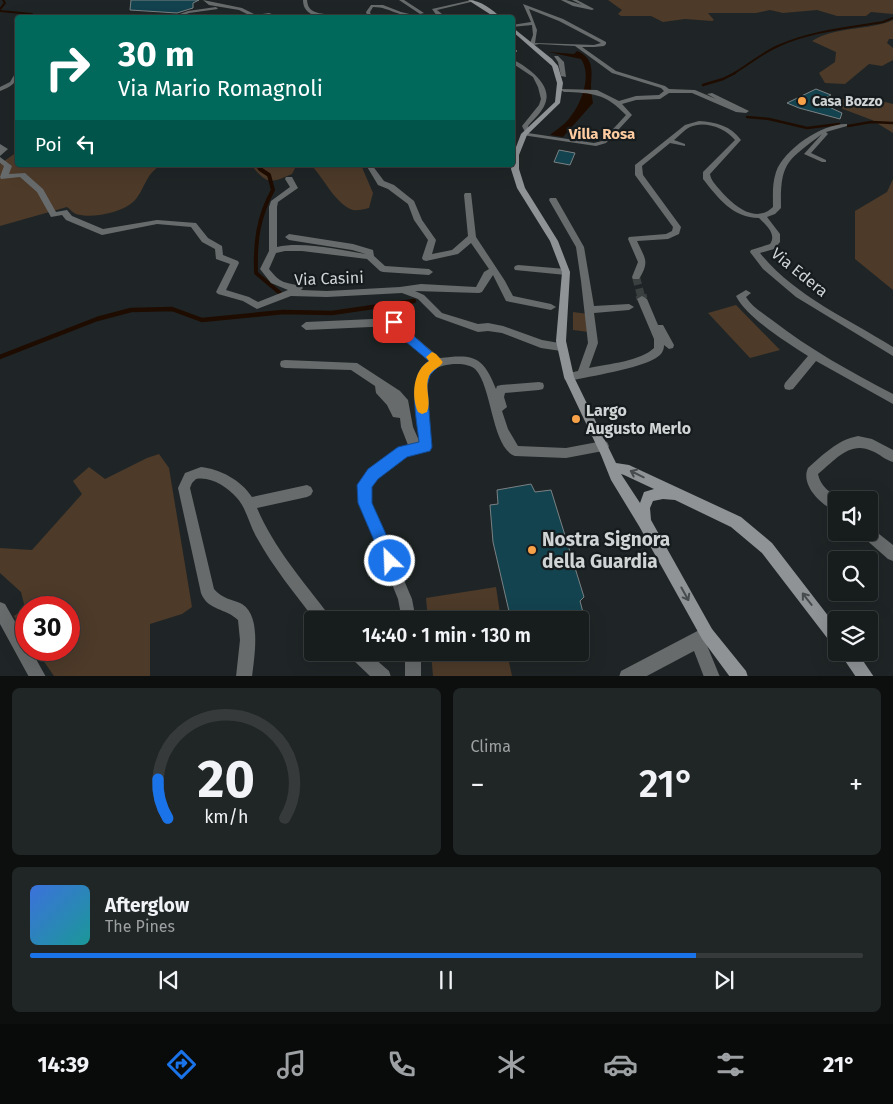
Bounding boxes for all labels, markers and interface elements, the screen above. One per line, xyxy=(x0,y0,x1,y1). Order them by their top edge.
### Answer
text: 30 m xyxy=(118,33,195,75)
icon: right xyxy=(35,35,100,100)
text: Via Mario Romagnoli xyxy=(118,75,323,102)
place label: Casa Bozzo xyxy=(812,93,883,110)
marker: Casa Bozzo xyxy=(796,95,808,107)
district label: Villa Rosa xyxy=(568,125,635,143)
icon: left xyxy=(72,130,100,158)
text: Poi xyxy=(35,133,62,156)
street label: Via Edera xyxy=(768,244,832,301)
street label: Via Casini xyxy=(294,268,364,289)
pin xyxy=(373,301,415,343)
icon: arrive xyxy=(380,308,408,336)
place label: Largo Augusto Merlo xyxy=(585,401,691,438)
marker: Largo Augusto Merlo xyxy=(570,413,582,425)
one-way arrow xyxy=(630,469,645,479)
map controls xyxy=(828,491,878,661)
button: sound xyxy=(828,491,878,541)
place label: Nostra Signora della Guardia xyxy=(542,528,670,573)
position arrow xyxy=(363,534,415,586)
marker: Nostra Signora della Guardia xyxy=(526,544,538,556)
button: search xyxy=(828,551,878,601)
one-way arrow xyxy=(681,586,691,601)
one-way arrow xyxy=(801,593,812,606)
speed limit sign: 30 xyxy=(15,596,80,661)
button: layers xyxy=(828,611,878,661)
text: 14:40 · 1 min · 130 m xyxy=(362,624,531,647)
text: Clima xyxy=(471,737,511,756)
text: 20 xyxy=(198,748,255,811)
text: 21° xyxy=(639,761,695,807)
text: − xyxy=(471,768,485,801)
text: + xyxy=(849,768,863,801)
text: km/h xyxy=(204,806,248,828)
text: Afterglow xyxy=(105,894,189,917)
text: The Pines xyxy=(105,917,175,936)
icon: previous xyxy=(155,966,183,994)
icon: pause xyxy=(432,966,460,994)
icon: next xyxy=(710,966,738,994)
icon: directions xyxy=(164,1047,199,1082)
icon: music xyxy=(274,1047,309,1082)
icon: phone xyxy=(384,1047,419,1082)
icon: climate xyxy=(494,1047,529,1082)
icon: car xyxy=(603,1047,638,1082)
icon: filters xyxy=(713,1047,748,1082)
text: 14:39 xyxy=(37,1051,89,1078)
text: 21° xyxy=(823,1051,856,1078)

